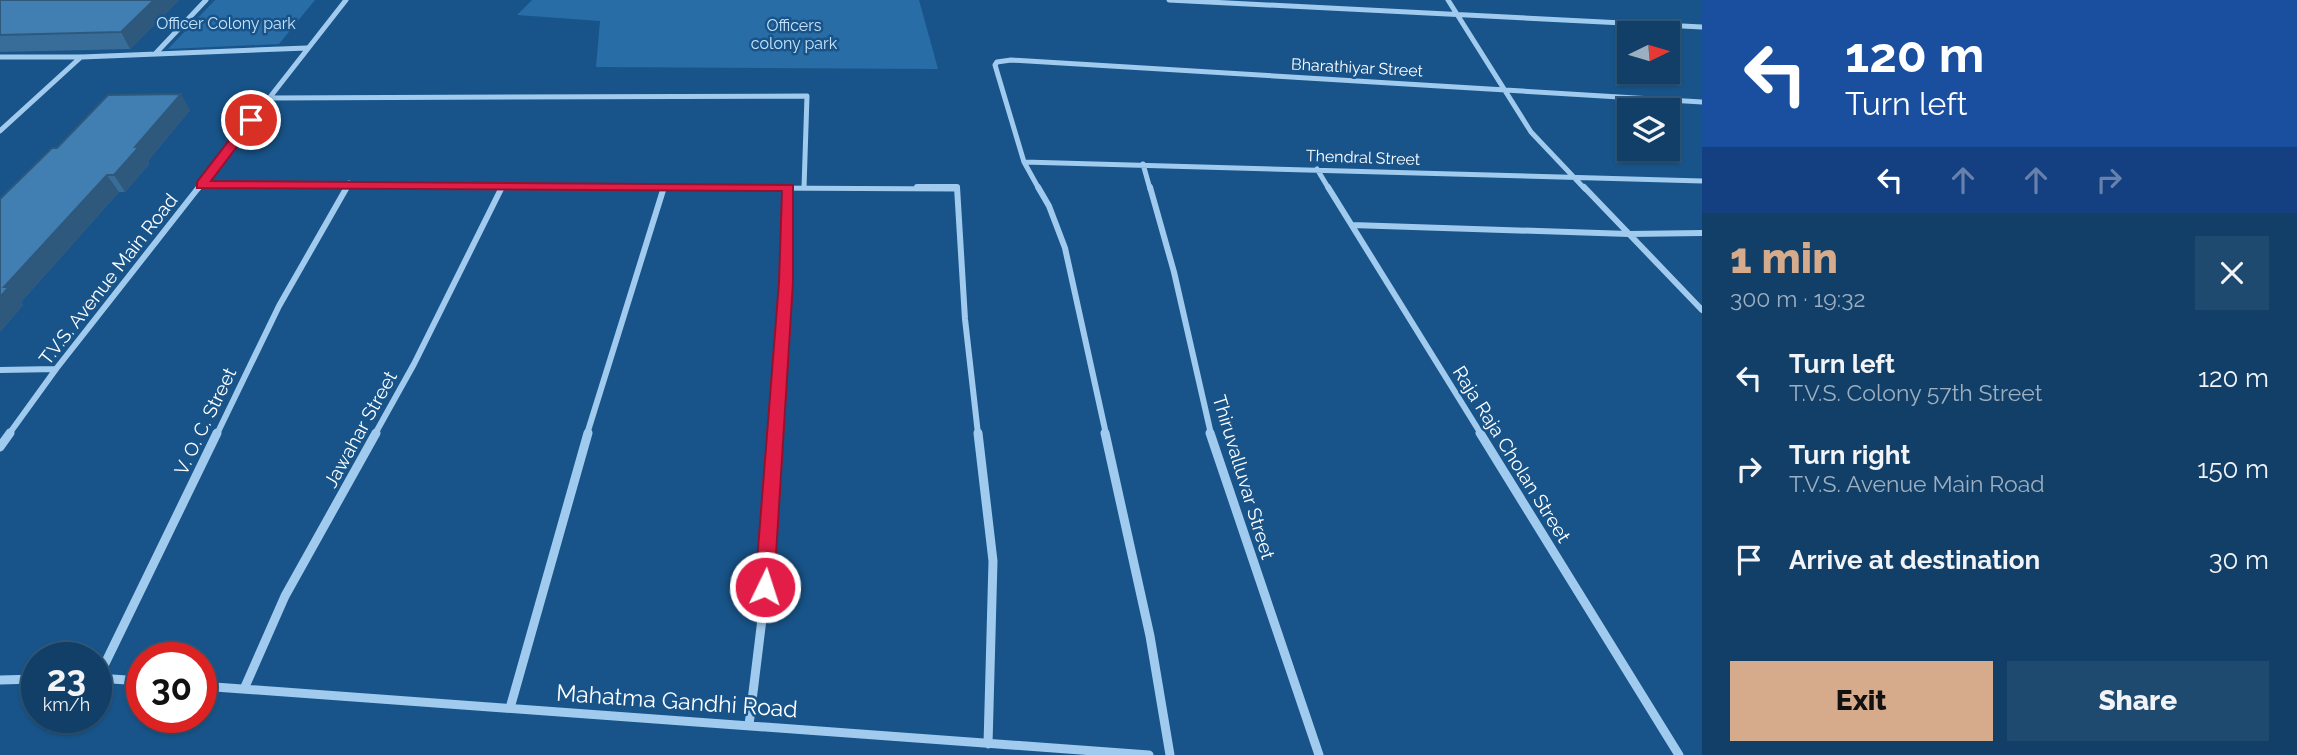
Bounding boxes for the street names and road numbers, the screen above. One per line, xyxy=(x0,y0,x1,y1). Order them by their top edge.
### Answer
street label: Bharathiyar Street xyxy=(1291,55,1424,80)
street label: Thendral Street xyxy=(1305,146,1421,169)
street label: T.V.S. Avenue Main Road xyxy=(34,189,182,369)
street label: Raja Raja Cholan Street xyxy=(1449,362,1576,547)
street label: V. O. C. Street xyxy=(170,363,241,478)
street label: Jawahar Street xyxy=(319,366,401,491)
street label: Thiruvalluvar Street xyxy=(1209,392,1280,562)
street label: Mahatma Gandhi Road xyxy=(555,679,799,722)

